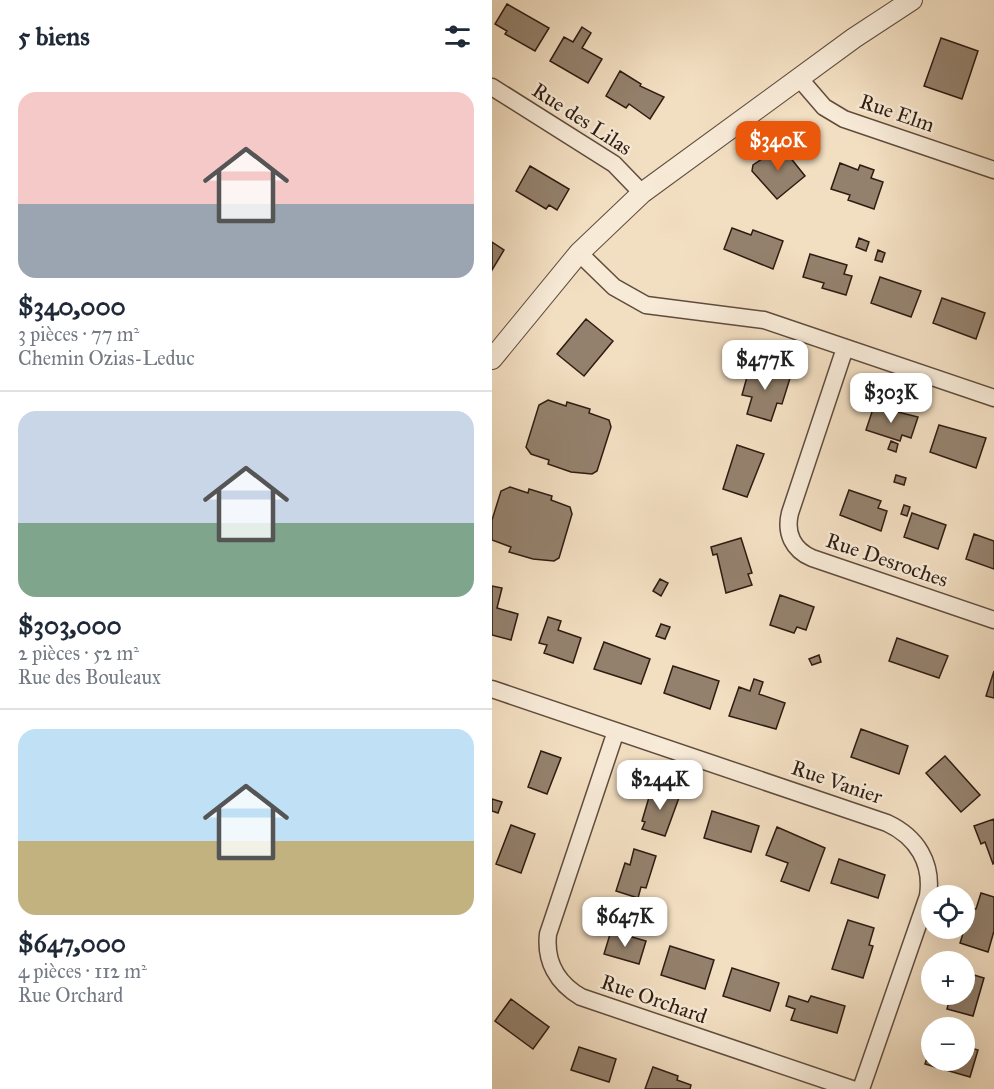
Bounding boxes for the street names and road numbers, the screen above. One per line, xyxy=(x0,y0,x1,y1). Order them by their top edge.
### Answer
street label: Rue des Lilas xyxy=(527,77,637,161)
street label: Rue Elm xyxy=(856,88,938,138)
street label: Rue Desroches xyxy=(823,527,951,593)
street label: Rue Vanier xyxy=(788,754,886,810)
street label: Rue Orchard xyxy=(597,969,711,1029)

